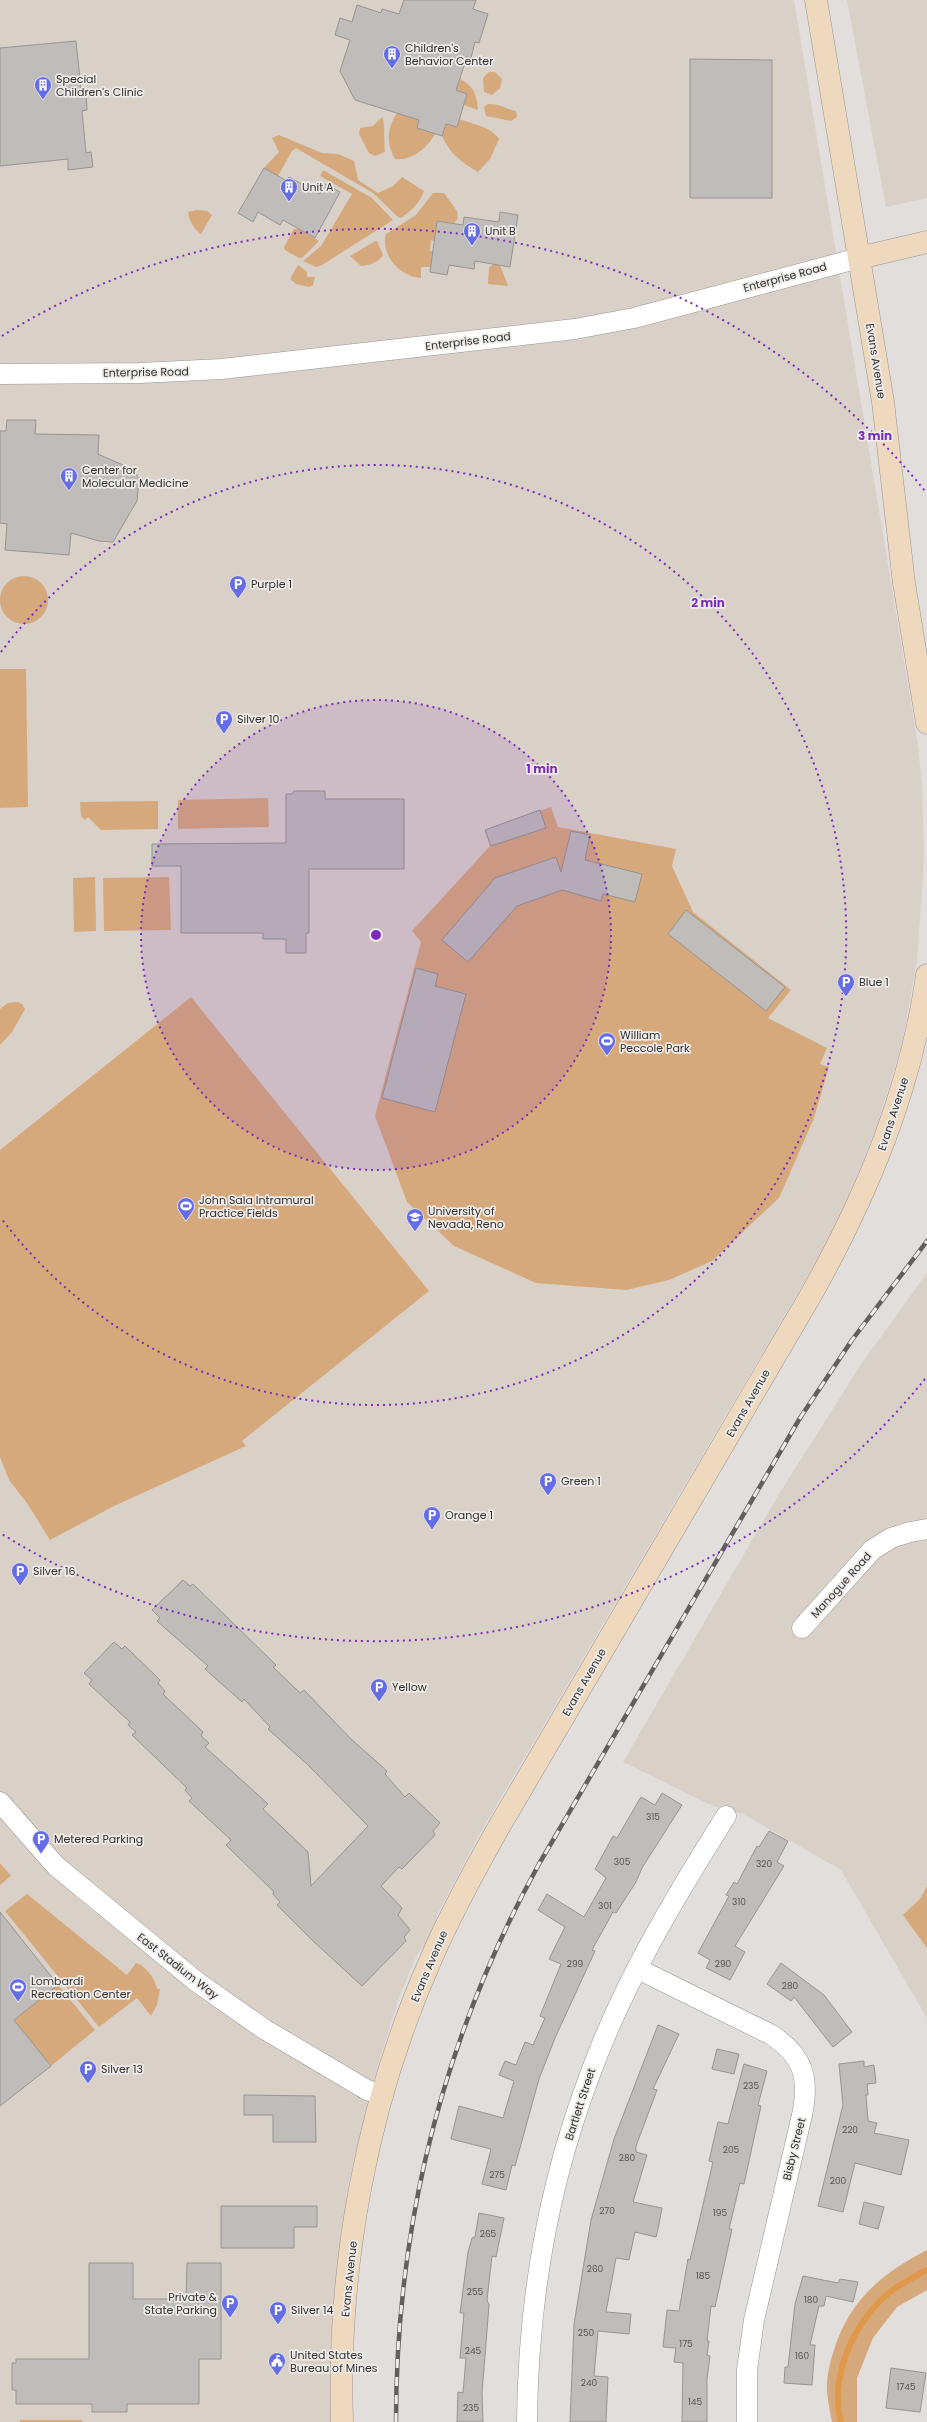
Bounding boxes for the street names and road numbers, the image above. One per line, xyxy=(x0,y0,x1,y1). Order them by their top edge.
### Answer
street label: Enterprise Road xyxy=(741,258,829,296)
street label: Evans Avenue xyxy=(862,322,890,400)
street label: Enterprise Road xyxy=(424,328,512,354)
street label: Enterprise Road xyxy=(103,363,189,381)
street label: Evans Avenue xyxy=(874,1075,912,1153)
street label: Evans Avenue xyxy=(722,1366,774,1440)
street label: Manogue Road xyxy=(807,1548,875,1622)
street label: Evans Avenue xyxy=(558,1645,610,1719)
street label: Evans Avenue xyxy=(407,1928,451,2004)
street label: East Stadium Way xyxy=(134,1929,223,2003)
street label: Bartlett Street xyxy=(561,2066,599,2142)
street label: Bisby Street xyxy=(778,2116,810,2182)
street label: Evans Avenue xyxy=(337,2240,361,2318)

